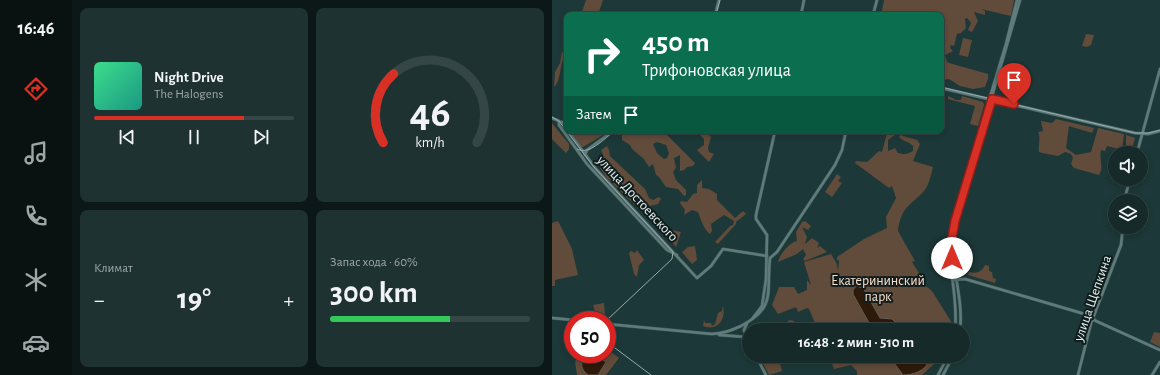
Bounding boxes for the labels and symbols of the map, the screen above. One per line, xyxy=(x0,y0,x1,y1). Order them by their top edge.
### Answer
pin xyxy=(997,63,1031,104)
street label: улица Достоевского xyxy=(593,152,681,244)
position arrow xyxy=(931,237,973,279)
street label: улица Щепкина xyxy=(1071,253,1114,344)
park label: Екатерининский парк xyxy=(831,274,925,304)
speed limit sign: 50 xyxy=(564,311,616,363)

